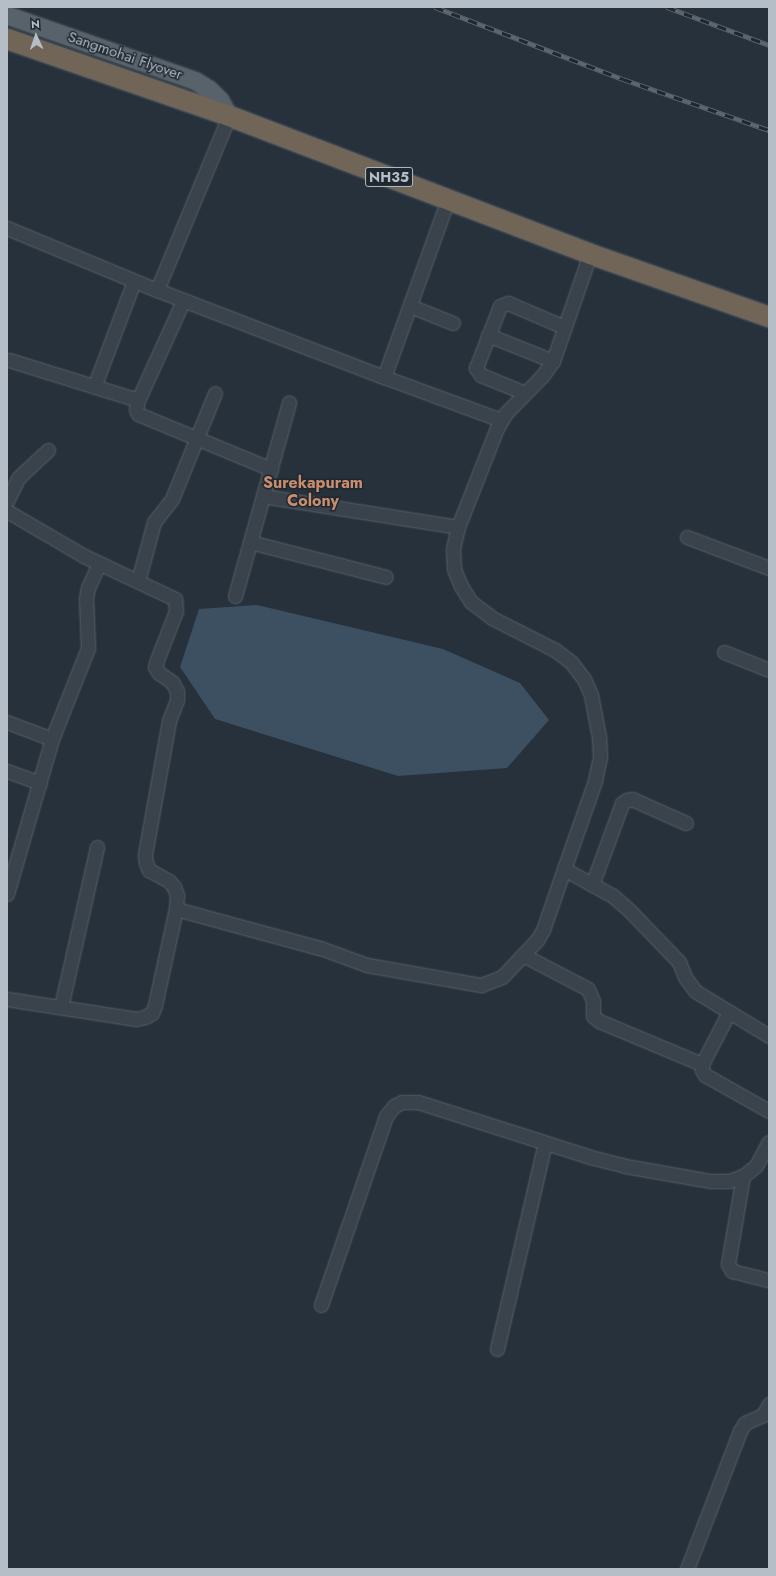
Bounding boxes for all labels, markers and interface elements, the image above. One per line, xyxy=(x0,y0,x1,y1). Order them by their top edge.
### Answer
north arrow xyxy=(16,16,56,56)
text: N xyxy=(31,16,40,32)
street label: Sangmohai Flyover xyxy=(65,28,185,84)
road number: NH35 xyxy=(365,165,413,189)
district label: Surekapuram Colony xyxy=(263,473,363,511)

